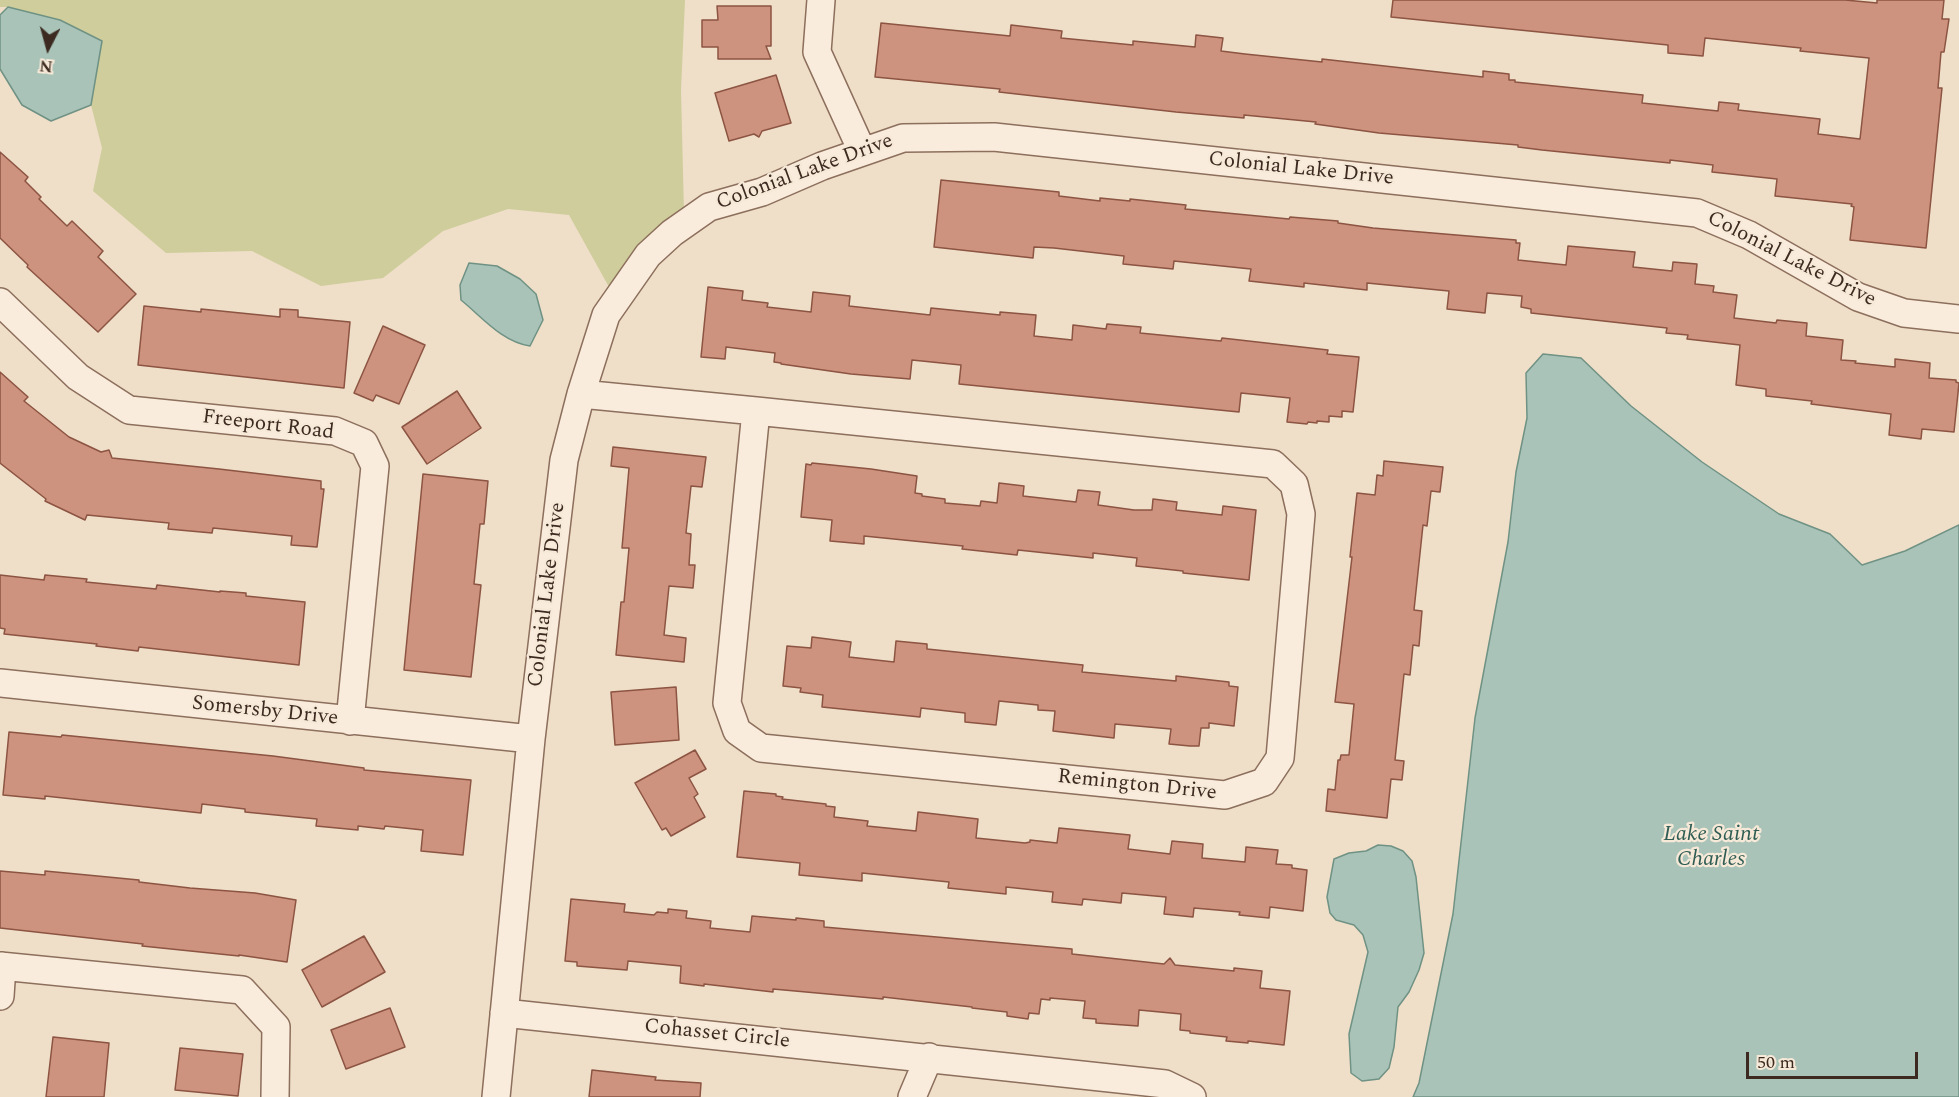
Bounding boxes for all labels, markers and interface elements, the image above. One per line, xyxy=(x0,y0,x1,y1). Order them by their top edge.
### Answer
north arrow xyxy=(18,18,78,78)
text: N xyxy=(38,53,54,79)
street label: Colonial Lake Drive xyxy=(713,129,897,217)
street label: Colonial Lake Drive xyxy=(1207,148,1395,192)
street label: Colonial Lake Drive xyxy=(1702,207,1880,313)
street label: Freeport Road xyxy=(201,405,335,447)
street label: Colonial Lake Drive xyxy=(524,501,572,689)
street label: Somersby Drive xyxy=(191,692,339,732)
street label: Remington Drive xyxy=(1056,765,1218,807)
water label: Lake Saint Charles xyxy=(1663,823,1759,874)
street label: Cohasset Circle xyxy=(643,1015,791,1055)
scale bar xyxy=(1749,1040,1922,1078)
text: 50 m xyxy=(1757,1049,1795,1076)

